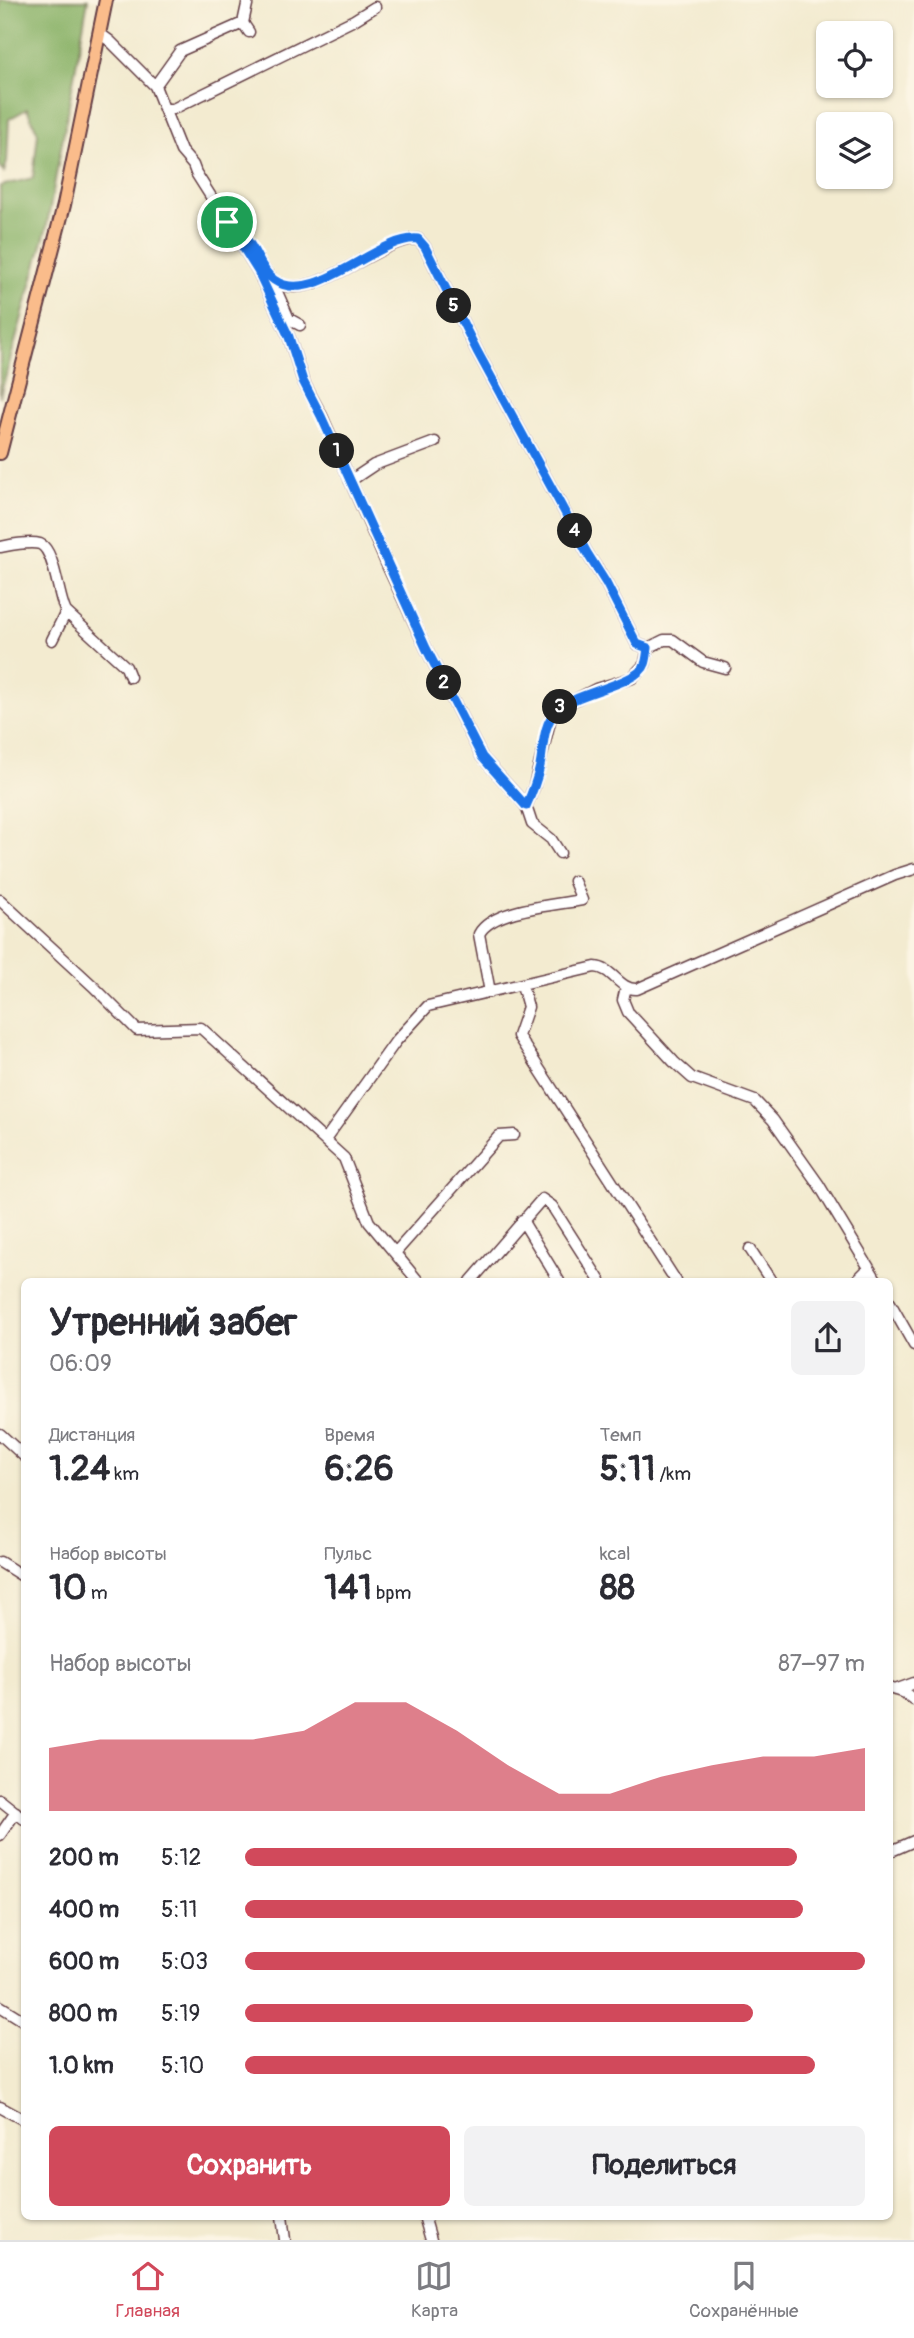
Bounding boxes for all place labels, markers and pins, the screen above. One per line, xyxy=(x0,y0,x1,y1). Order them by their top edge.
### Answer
pin xyxy=(197,192,257,252)
pin: 5 xyxy=(436,288,472,324)
pin: 1 xyxy=(320,434,354,468)
pin: 4 xyxy=(558,514,592,548)
pin: 2 xyxy=(426,666,462,700)
pin: 3 xyxy=(542,690,578,724)

